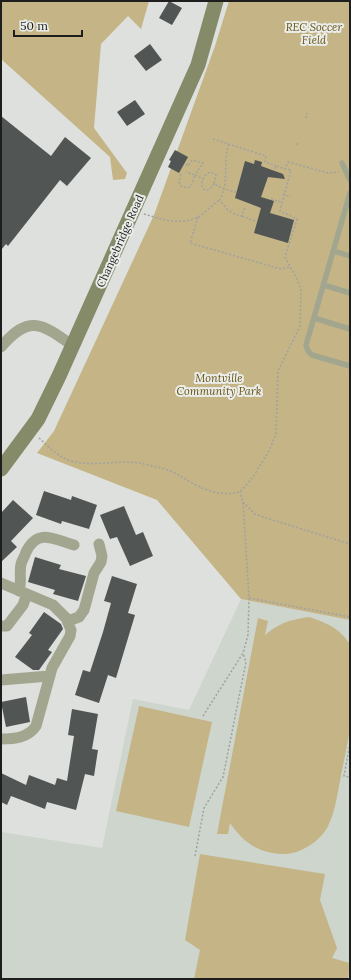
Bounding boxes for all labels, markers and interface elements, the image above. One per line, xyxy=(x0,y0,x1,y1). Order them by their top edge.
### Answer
scale bar xyxy=(14,12,82,38)
text: 50 m xyxy=(20,18,48,33)
park label: REC Soccer Field xyxy=(286,20,343,47)
street label: Changebridge Road xyxy=(93,192,147,289)
park label: Montville Community Park xyxy=(176,371,262,398)

